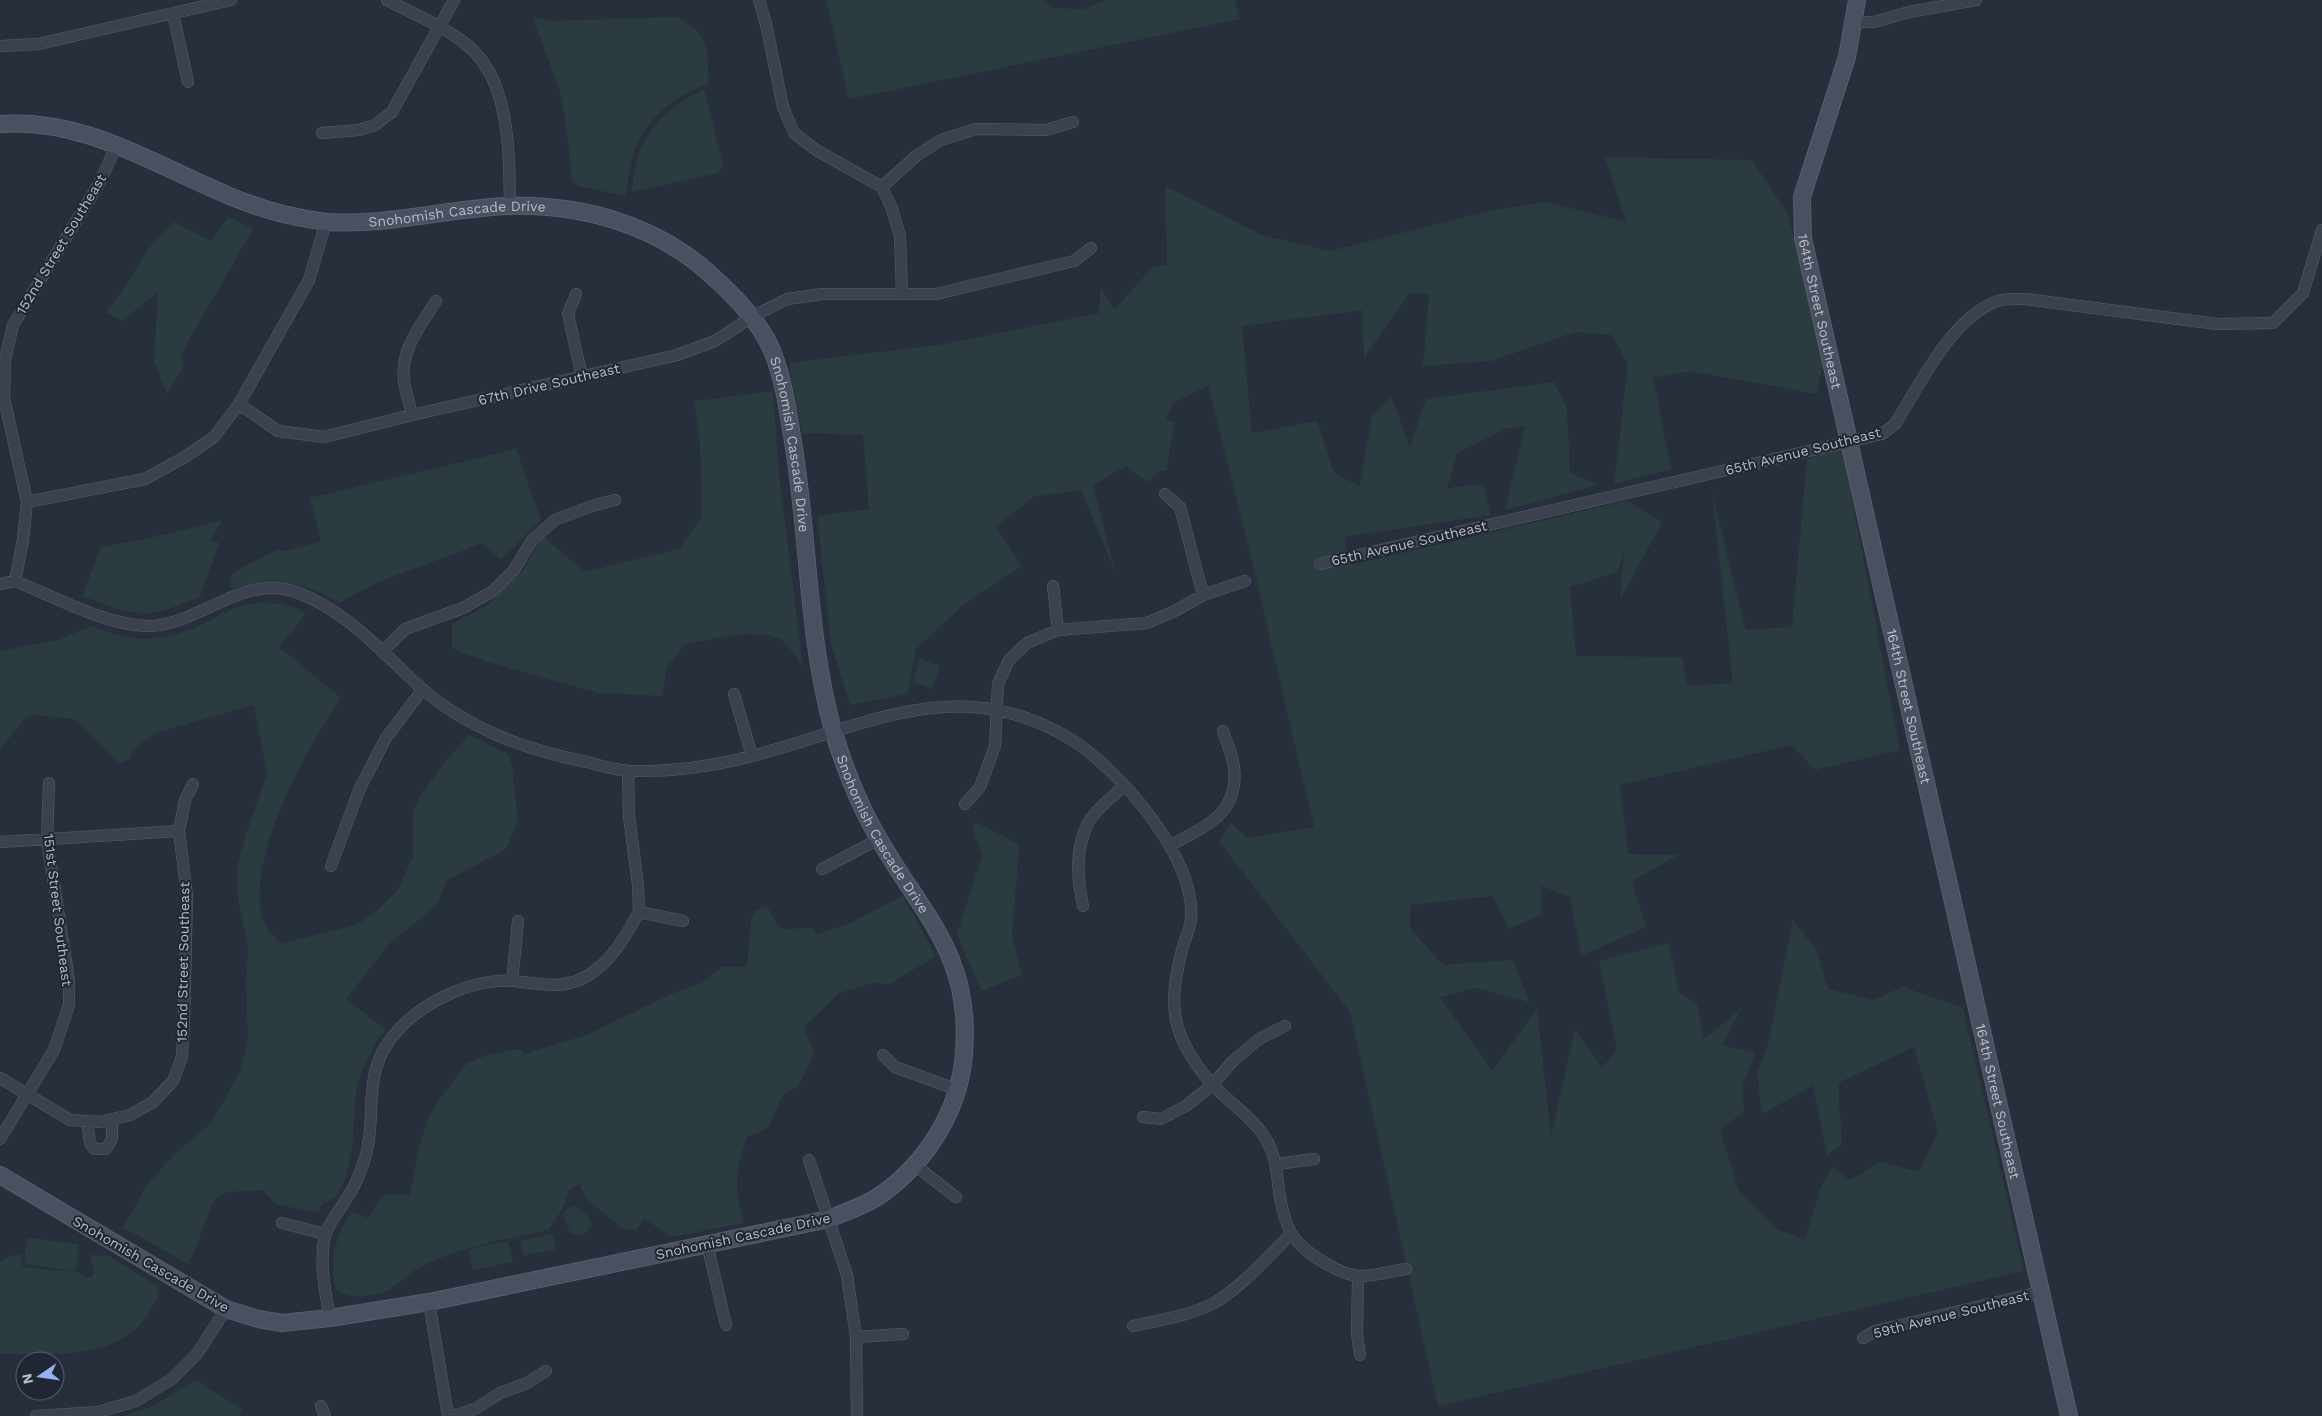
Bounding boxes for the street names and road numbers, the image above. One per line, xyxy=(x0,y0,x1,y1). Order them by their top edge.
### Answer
street label: 152nd Street Southeast xyxy=(13,171,109,317)
street label: Snohomish Cascade Drive xyxy=(368,198,546,230)
street label: 164th Street Southeast xyxy=(1795,234,1845,391)
street label: Snohomish Cascade Drive xyxy=(767,354,812,533)
street label: 67th Drive Southeast xyxy=(477,360,622,408)
street label: 65th Avenue Southeast xyxy=(1724,424,1882,478)
street label: 65th Avenue Southeast xyxy=(1329,517,1489,569)
street label: 164th Street Southeast xyxy=(1883,627,1934,786)
street label: Snohomish Cascade Drive xyxy=(834,753,932,916)
street label: 151st Street Southeast xyxy=(41,833,75,987)
street label: 152nd Street Southeast xyxy=(174,881,192,1042)
street label: 164th Street Southeast xyxy=(1973,1022,2023,1181)
street label: Snohomish Cascade Drive xyxy=(654,1210,832,1262)
street label: Snohomish Cascade Drive xyxy=(70,1213,232,1315)
street label: 59th Avenue Southeast xyxy=(1872,1287,2030,1341)

